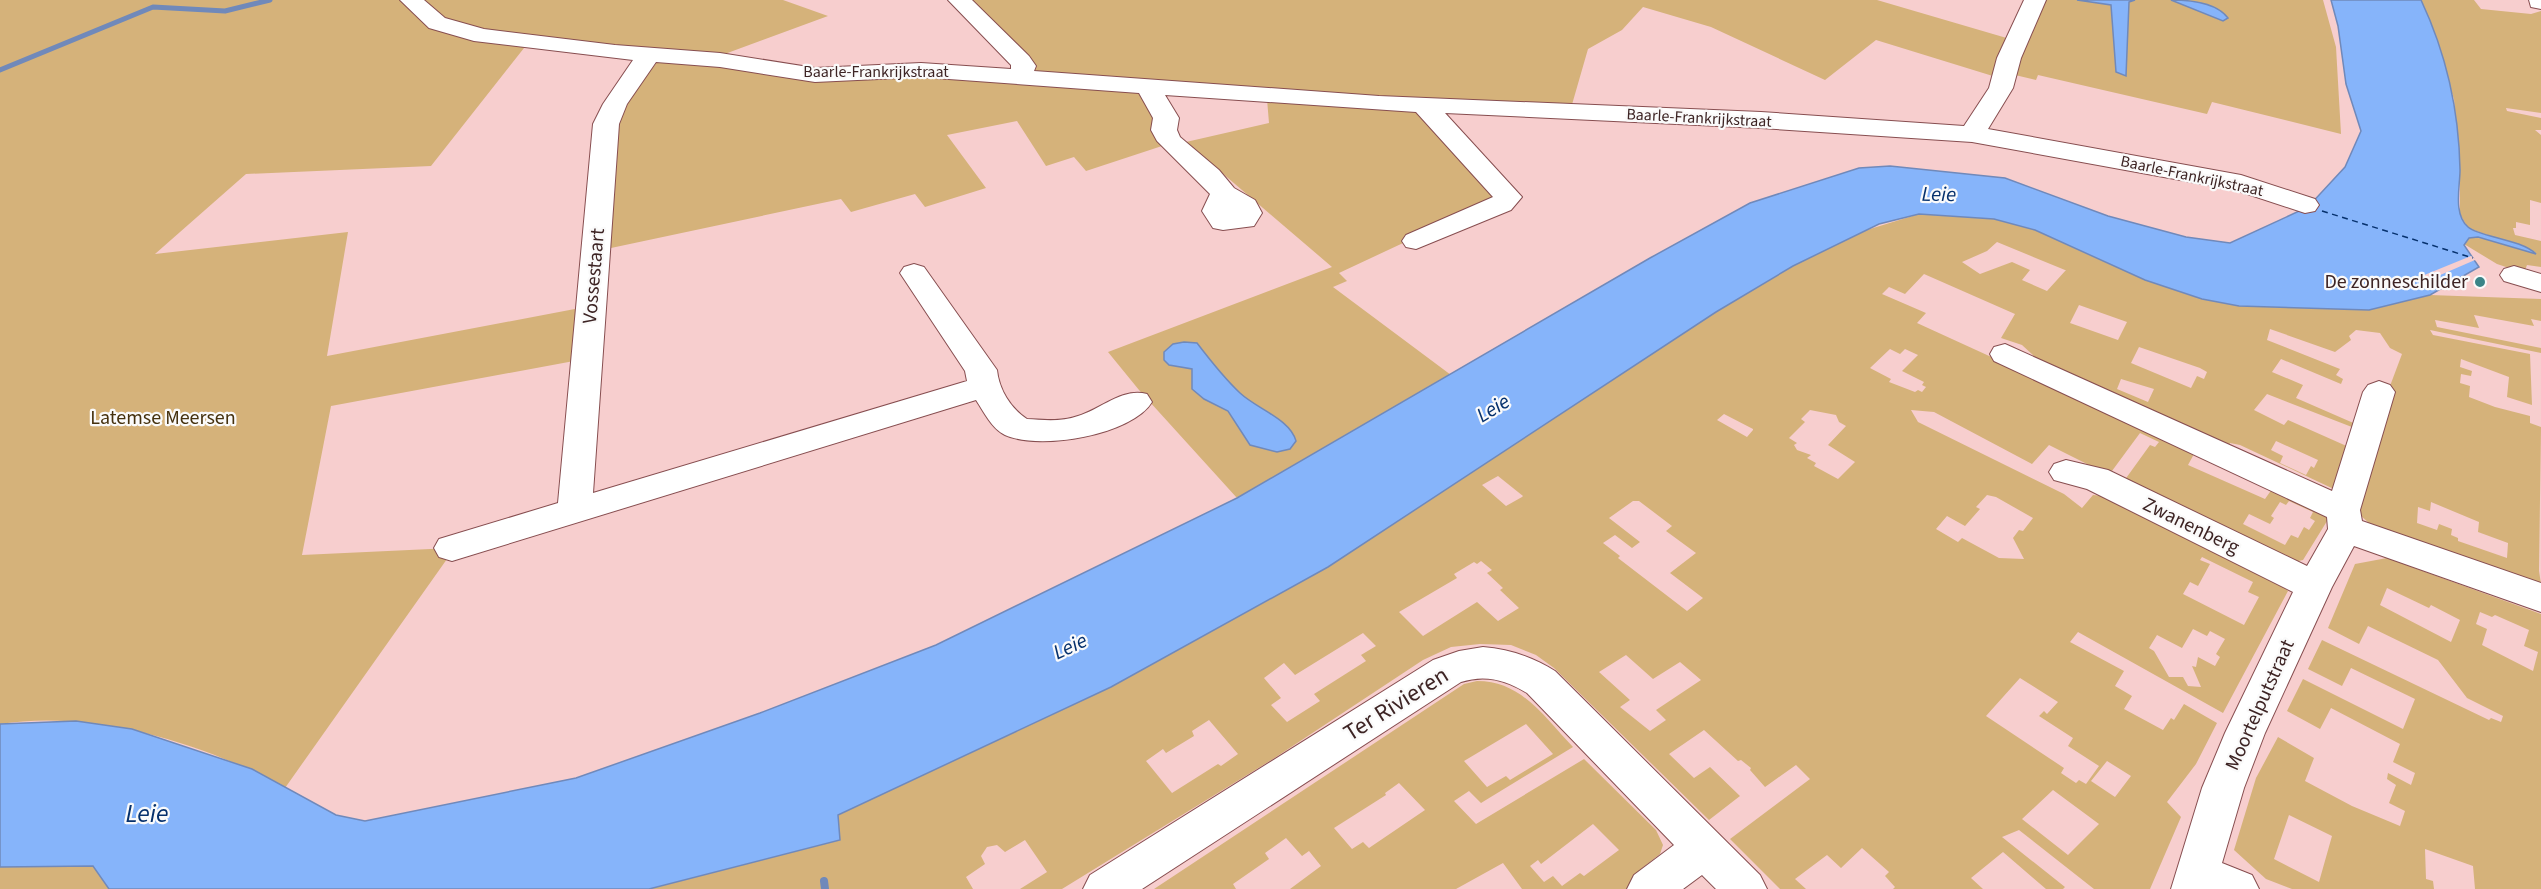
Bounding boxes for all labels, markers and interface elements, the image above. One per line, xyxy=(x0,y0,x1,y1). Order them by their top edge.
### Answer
street label: Baarle-Frankrijkstraat xyxy=(803,61,949,83)
street label: Baarle-Frankrijkstraat xyxy=(1626,103,1773,133)
street label: Baarle-Frankrijkstraat xyxy=(2119,150,2266,202)
water label: Leie xyxy=(1921,179,1957,209)
street label: Vossestaart xyxy=(576,227,612,325)
place label: De zonneschilder xyxy=(2324,268,2468,296)
marker: De zonneschilder xyxy=(2473,275,2487,289)
water label: Leie xyxy=(1470,386,1516,430)
park label: Latemse Meersen xyxy=(90,404,236,432)
street label: Zwanenberg xyxy=(2138,491,2244,561)
water label: Leie xyxy=(1048,625,1092,667)
street label: Moortelputstraat xyxy=(2219,635,2302,775)
street label: Ter Rivieren xyxy=(1337,658,1455,750)
water label: Leie xyxy=(126,795,168,832)

